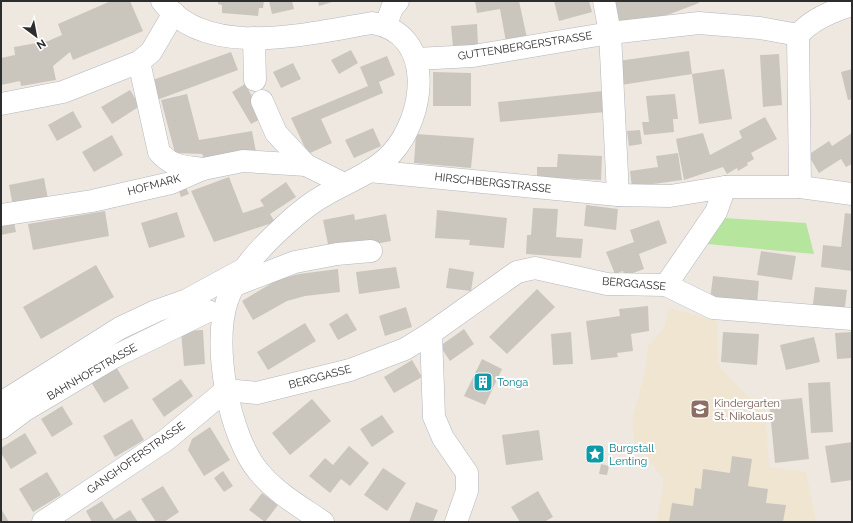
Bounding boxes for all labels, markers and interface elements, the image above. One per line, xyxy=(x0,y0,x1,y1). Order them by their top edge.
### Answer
north arrow xyxy=(16,16,56,56)
street label: GUTTENBERGERSTRASSE xyxy=(457,29,593,63)
text: N xyxy=(34,36,48,52)
street label: HIRSCHBERGSTRASSE xyxy=(434,170,552,196)
street label: HOFMARK xyxy=(126,171,183,198)
street label: BERGGASSE xyxy=(601,275,667,293)
street label: BAHNHOFSTRASSE xyxy=(45,341,140,403)
street label: BERGGASSE xyxy=(287,362,353,392)
building icon: Tonga xyxy=(472,371,494,393)
place label: Tonga xyxy=(497,376,528,389)
place label: Kindergarten St. Nikolaus xyxy=(714,397,780,423)
school or university icon: Kindergarten St. Nikolaus xyxy=(689,398,711,420)
street label: GANGHOFERSTRASSE xyxy=(85,419,188,497)
place label: Burgstall Lenting xyxy=(609,442,654,468)
place icon: Burgstall Lenting xyxy=(584,443,606,465)

